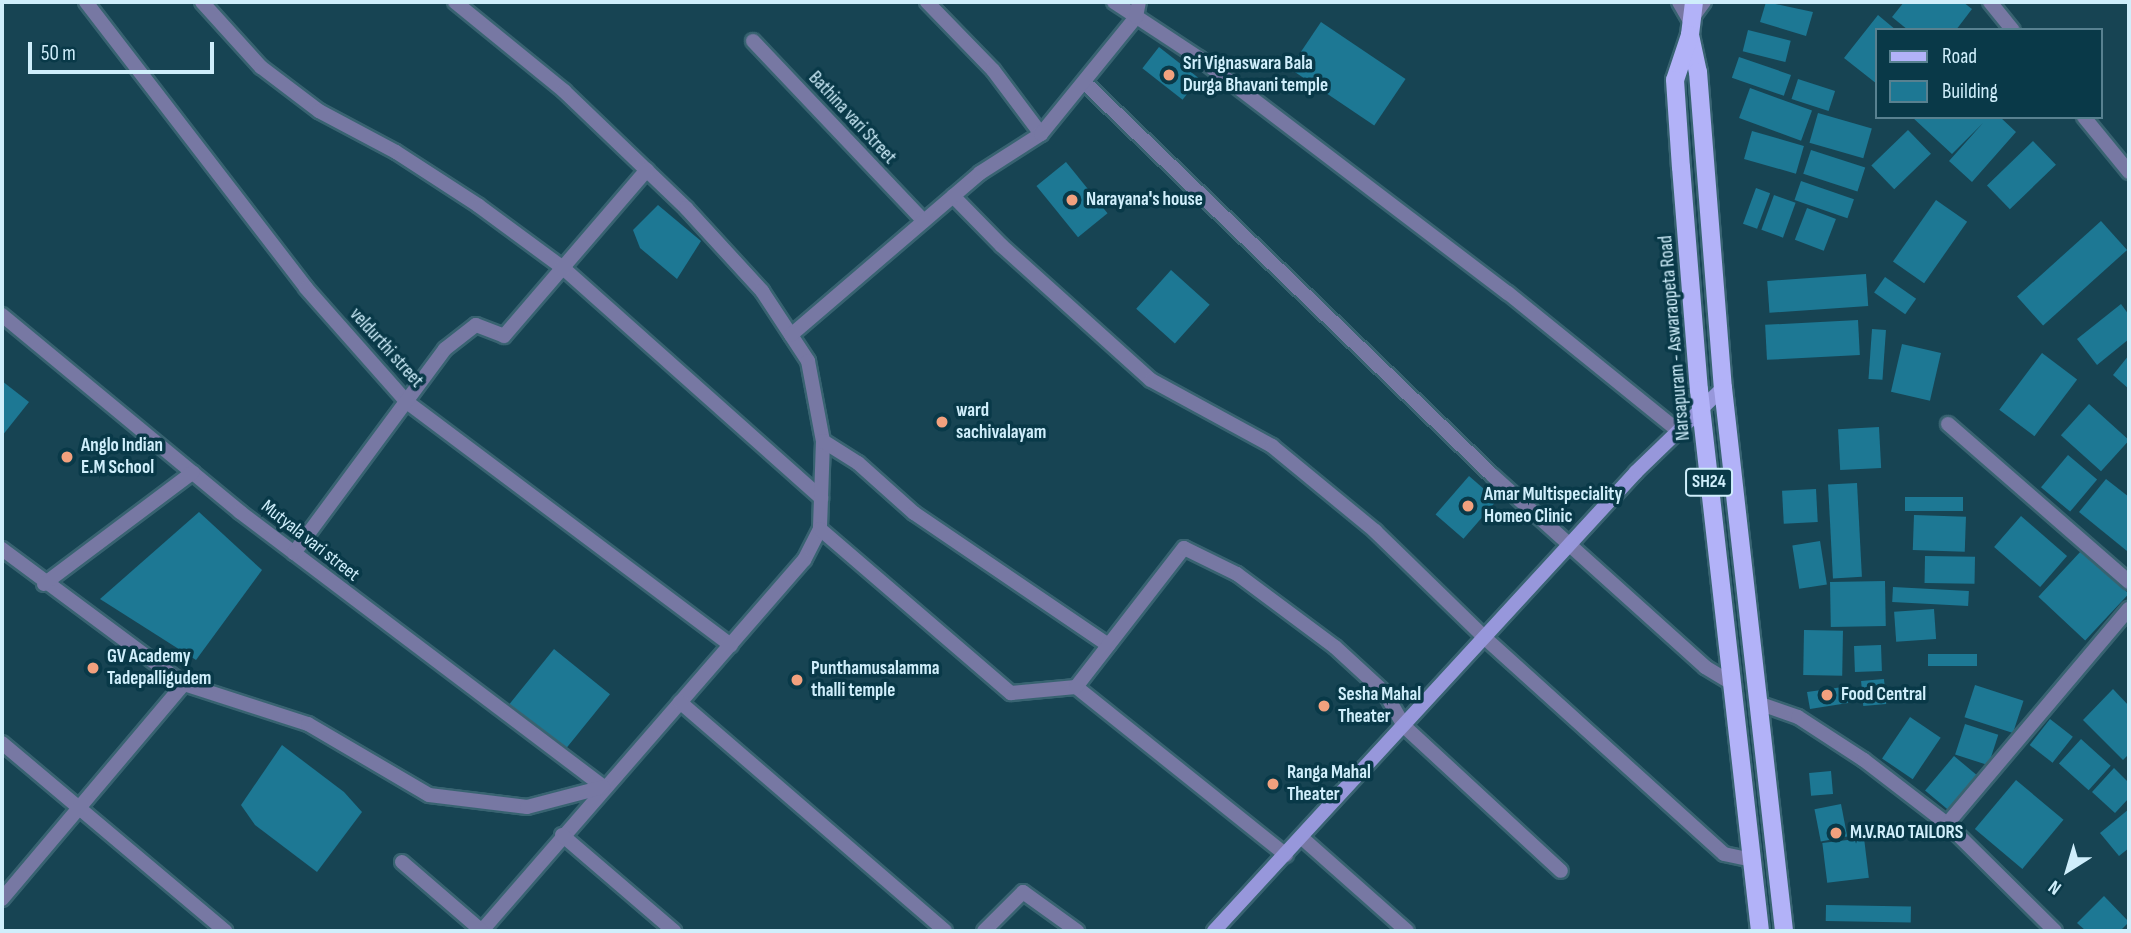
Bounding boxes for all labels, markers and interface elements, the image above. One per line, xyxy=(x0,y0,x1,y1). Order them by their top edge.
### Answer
scale bar xyxy=(32,28,217,72)
legend xyxy=(1876,28,2103,119)
text: 50 m xyxy=(41,41,76,66)
text: Road xyxy=(1942,44,1977,69)
place label: Sri Vignaswara Bala Durga Bhavani temple xyxy=(1183,53,1328,97)
street label: Bathina vari Street xyxy=(803,67,901,169)
marker: Sri Vignaswara Bala Durga Bhavani temple xyxy=(1161,67,1177,83)
text: Building xyxy=(1942,79,1998,104)
place label: Narayana's house xyxy=(1086,189,1203,211)
marker: Narayana's house xyxy=(1064,192,1080,208)
street label: Narsapuram - Aswaraopeta Road xyxy=(1655,234,1695,442)
street label: veldurthi street xyxy=(344,304,428,392)
place label: ward sachivalayam xyxy=(956,400,1046,444)
marker: ward sachivalayam xyxy=(934,414,950,430)
place label: Anglo Indian E.M School xyxy=(81,435,163,479)
marker: Anglo Indian E.M School xyxy=(59,449,75,465)
road number: SH24 xyxy=(1684,468,1734,496)
place label: Amar Multispeciality Homeo Clinic xyxy=(1484,484,1622,528)
street label: Mutyala vari street xyxy=(256,496,364,586)
marker: Amar Multispeciality Homeo Clinic xyxy=(1458,496,1478,516)
place label: GV Academy Tadepalligudem xyxy=(107,646,211,690)
place label: Punthamusalamma thalli temple xyxy=(811,658,940,702)
marker: GV Academy Tadepalligudem xyxy=(85,660,101,676)
marker: Punthamusalamma thalli temple xyxy=(789,672,805,688)
place label: Sesha Mahal Theater xyxy=(1338,684,1421,728)
place label: Food Central xyxy=(1841,684,1926,706)
marker: Food Central xyxy=(1819,687,1835,703)
marker: Sesha Mahal Theater xyxy=(1316,698,1332,714)
place label: Ranga Mahal Theater xyxy=(1287,762,1371,806)
marker: Ranga Mahal Theater xyxy=(1265,776,1281,792)
place label: M.V.RAO TAILORS xyxy=(1850,822,1963,844)
marker: M.V.RAO TAILORS xyxy=(1828,825,1844,841)
north arrow xyxy=(2033,835,2103,905)
text: N xyxy=(2044,875,2066,899)

